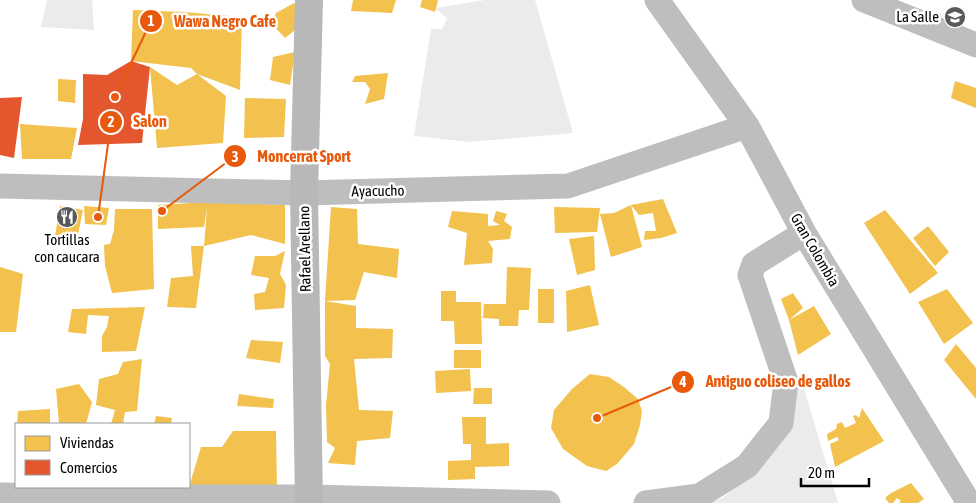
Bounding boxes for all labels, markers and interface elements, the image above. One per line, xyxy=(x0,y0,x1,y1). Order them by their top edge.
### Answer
callout: Wawa Negro Cafe xyxy=(139,5,286,36)
school or university icon: La Salle xyxy=(943,5,967,29)
place label: La Salle xyxy=(896,8,939,25)
text: 1 xyxy=(147,12,155,29)
text: Wawa Negro Cafe xyxy=(173,12,276,30)
callout: Salon xyxy=(98,106,177,137)
text: Salon xyxy=(133,112,167,130)
text: 2 xyxy=(107,113,115,130)
callout: Moncerrat Sport xyxy=(222,141,361,172)
text: Moncerrat Sport xyxy=(257,147,351,165)
text: 3 xyxy=(231,148,239,165)
street label: Ayacucho xyxy=(351,182,405,199)
restaurant icon: Tortillas con caucara xyxy=(55,205,79,229)
street label: Rafael Arellano xyxy=(295,206,314,292)
street label: Gran Colombia xyxy=(788,210,843,289)
place label: Tortillas con caucara xyxy=(34,231,100,265)
callout: Antiguo coliseo de gallos xyxy=(670,366,860,397)
text: Antiguo coliseo de gallos xyxy=(705,372,851,390)
text: 4 xyxy=(678,373,687,390)
legend xyxy=(15,423,190,488)
text: Viviendas xyxy=(60,434,114,451)
scale bar xyxy=(801,456,868,488)
text: Comercios xyxy=(60,459,117,476)
text: 20 m xyxy=(808,464,835,481)

